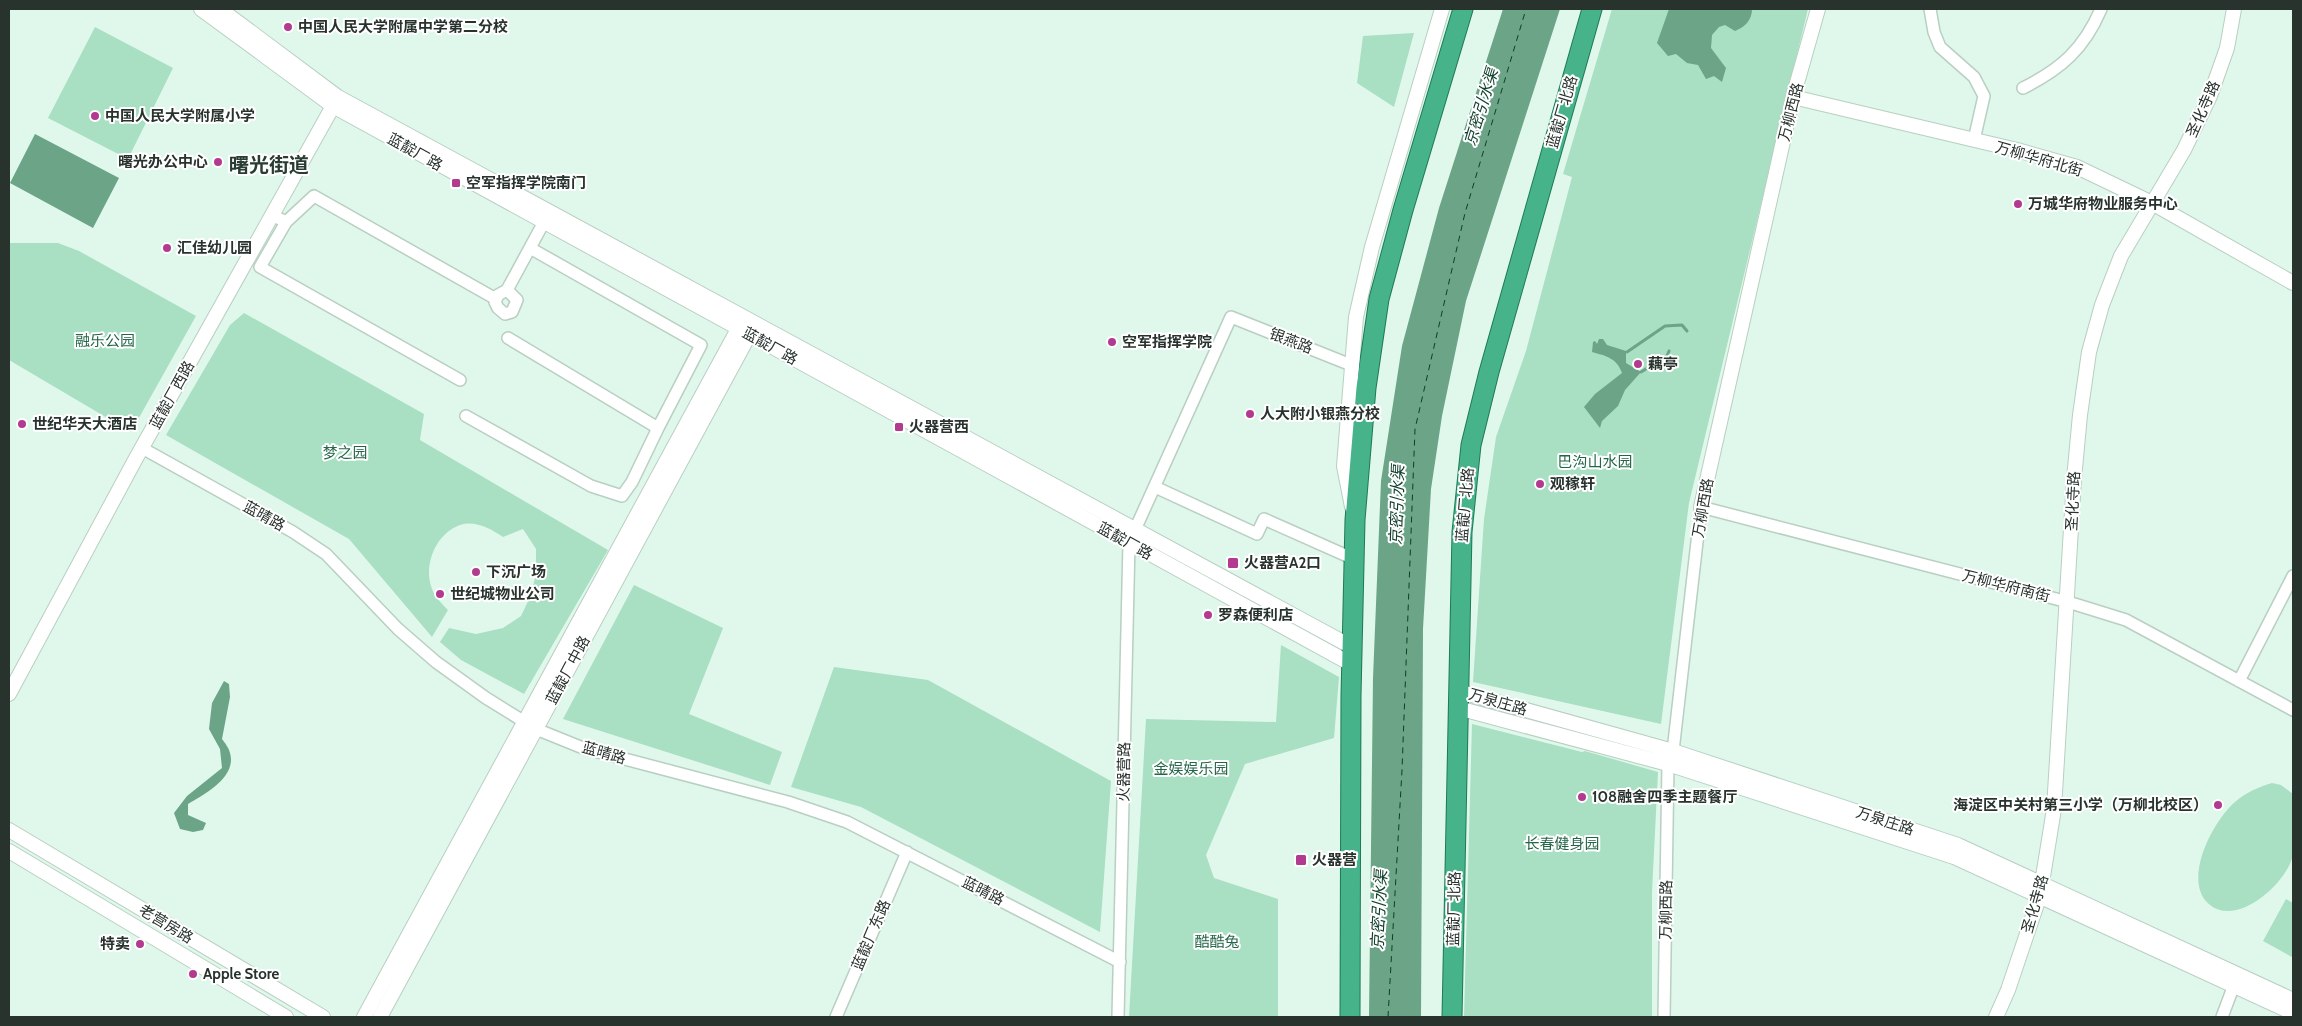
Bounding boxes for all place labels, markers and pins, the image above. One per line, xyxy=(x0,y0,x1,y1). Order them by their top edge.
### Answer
place label: 中国人民大学附属中学第二分校 xyxy=(298,18,508,36)
marker: 中国人民大学附属中学第二分校 xyxy=(282,21,294,33)
place label: 中国人民大学附属小学 xyxy=(105,107,255,125)
marker: 中国人民大学附属小学 xyxy=(89,110,101,122)
place label: 曙光办公中心 xyxy=(118,153,208,171)
marker: 曙光办公中心 xyxy=(212,156,224,168)
place label: 空军指挥学院南门 xyxy=(466,174,586,192)
marker: 空军指挥学院南门 xyxy=(450,177,462,189)
place label: 万城华府物业服务中心 xyxy=(2028,195,2178,213)
marker: 万城华府物业服务中心 xyxy=(2012,198,2024,210)
place label: 汇佳幼儿园 xyxy=(177,239,252,257)
marker: 汇佳幼儿园 xyxy=(161,242,173,254)
place label: 空军指挥学院 xyxy=(1122,333,1212,351)
marker: 空军指挥学院 xyxy=(1106,336,1118,348)
place label: 藕亭 xyxy=(1648,355,1678,373)
marker: 藕亭 xyxy=(1632,358,1644,370)
place label: 人大附小银燕分校 xyxy=(1260,405,1380,423)
marker: 人大附小银燕分校 xyxy=(1244,408,1256,420)
place label: 世纪华天大酒店 xyxy=(32,415,137,433)
marker: 世纪华天大酒店 xyxy=(16,418,28,430)
place label: 火器营西 xyxy=(909,418,969,436)
marker: 火器营西 xyxy=(893,421,905,433)
place label: 观稼轩 xyxy=(1550,475,1595,493)
marker: 观稼轩 xyxy=(1534,478,1546,490)
place label: 火器营A2口 xyxy=(1244,554,1321,572)
marker: 火器营A2口 xyxy=(1226,556,1240,570)
place label: 下沉广场 xyxy=(486,563,546,581)
marker: 下沉广场 xyxy=(470,566,482,578)
place label: 世纪城物业公司 xyxy=(450,585,555,603)
marker: 世纪城物业公司 xyxy=(434,588,446,600)
place label: 罗森便利店 xyxy=(1218,606,1293,624)
marker: 罗森便利店 xyxy=(1202,609,1214,621)
place label: 108融舍四季主题餐厅 xyxy=(1592,788,1737,806)
marker: 108融舍四季主题餐厅 xyxy=(1576,791,1588,803)
place label: 海淀区中关村第三小学（万柳北校区） xyxy=(1953,796,2208,814)
marker: 海淀区中关村第三小学（万柳北校区） xyxy=(2212,799,2224,811)
place label: 火器营 xyxy=(1312,851,1357,869)
marker: 火器营 xyxy=(1294,853,1308,867)
place label: 特卖 xyxy=(100,935,130,953)
marker: 特卖 xyxy=(134,938,146,950)
place label: Apple Store xyxy=(203,965,280,983)
marker: Apple Store xyxy=(187,968,199,980)

